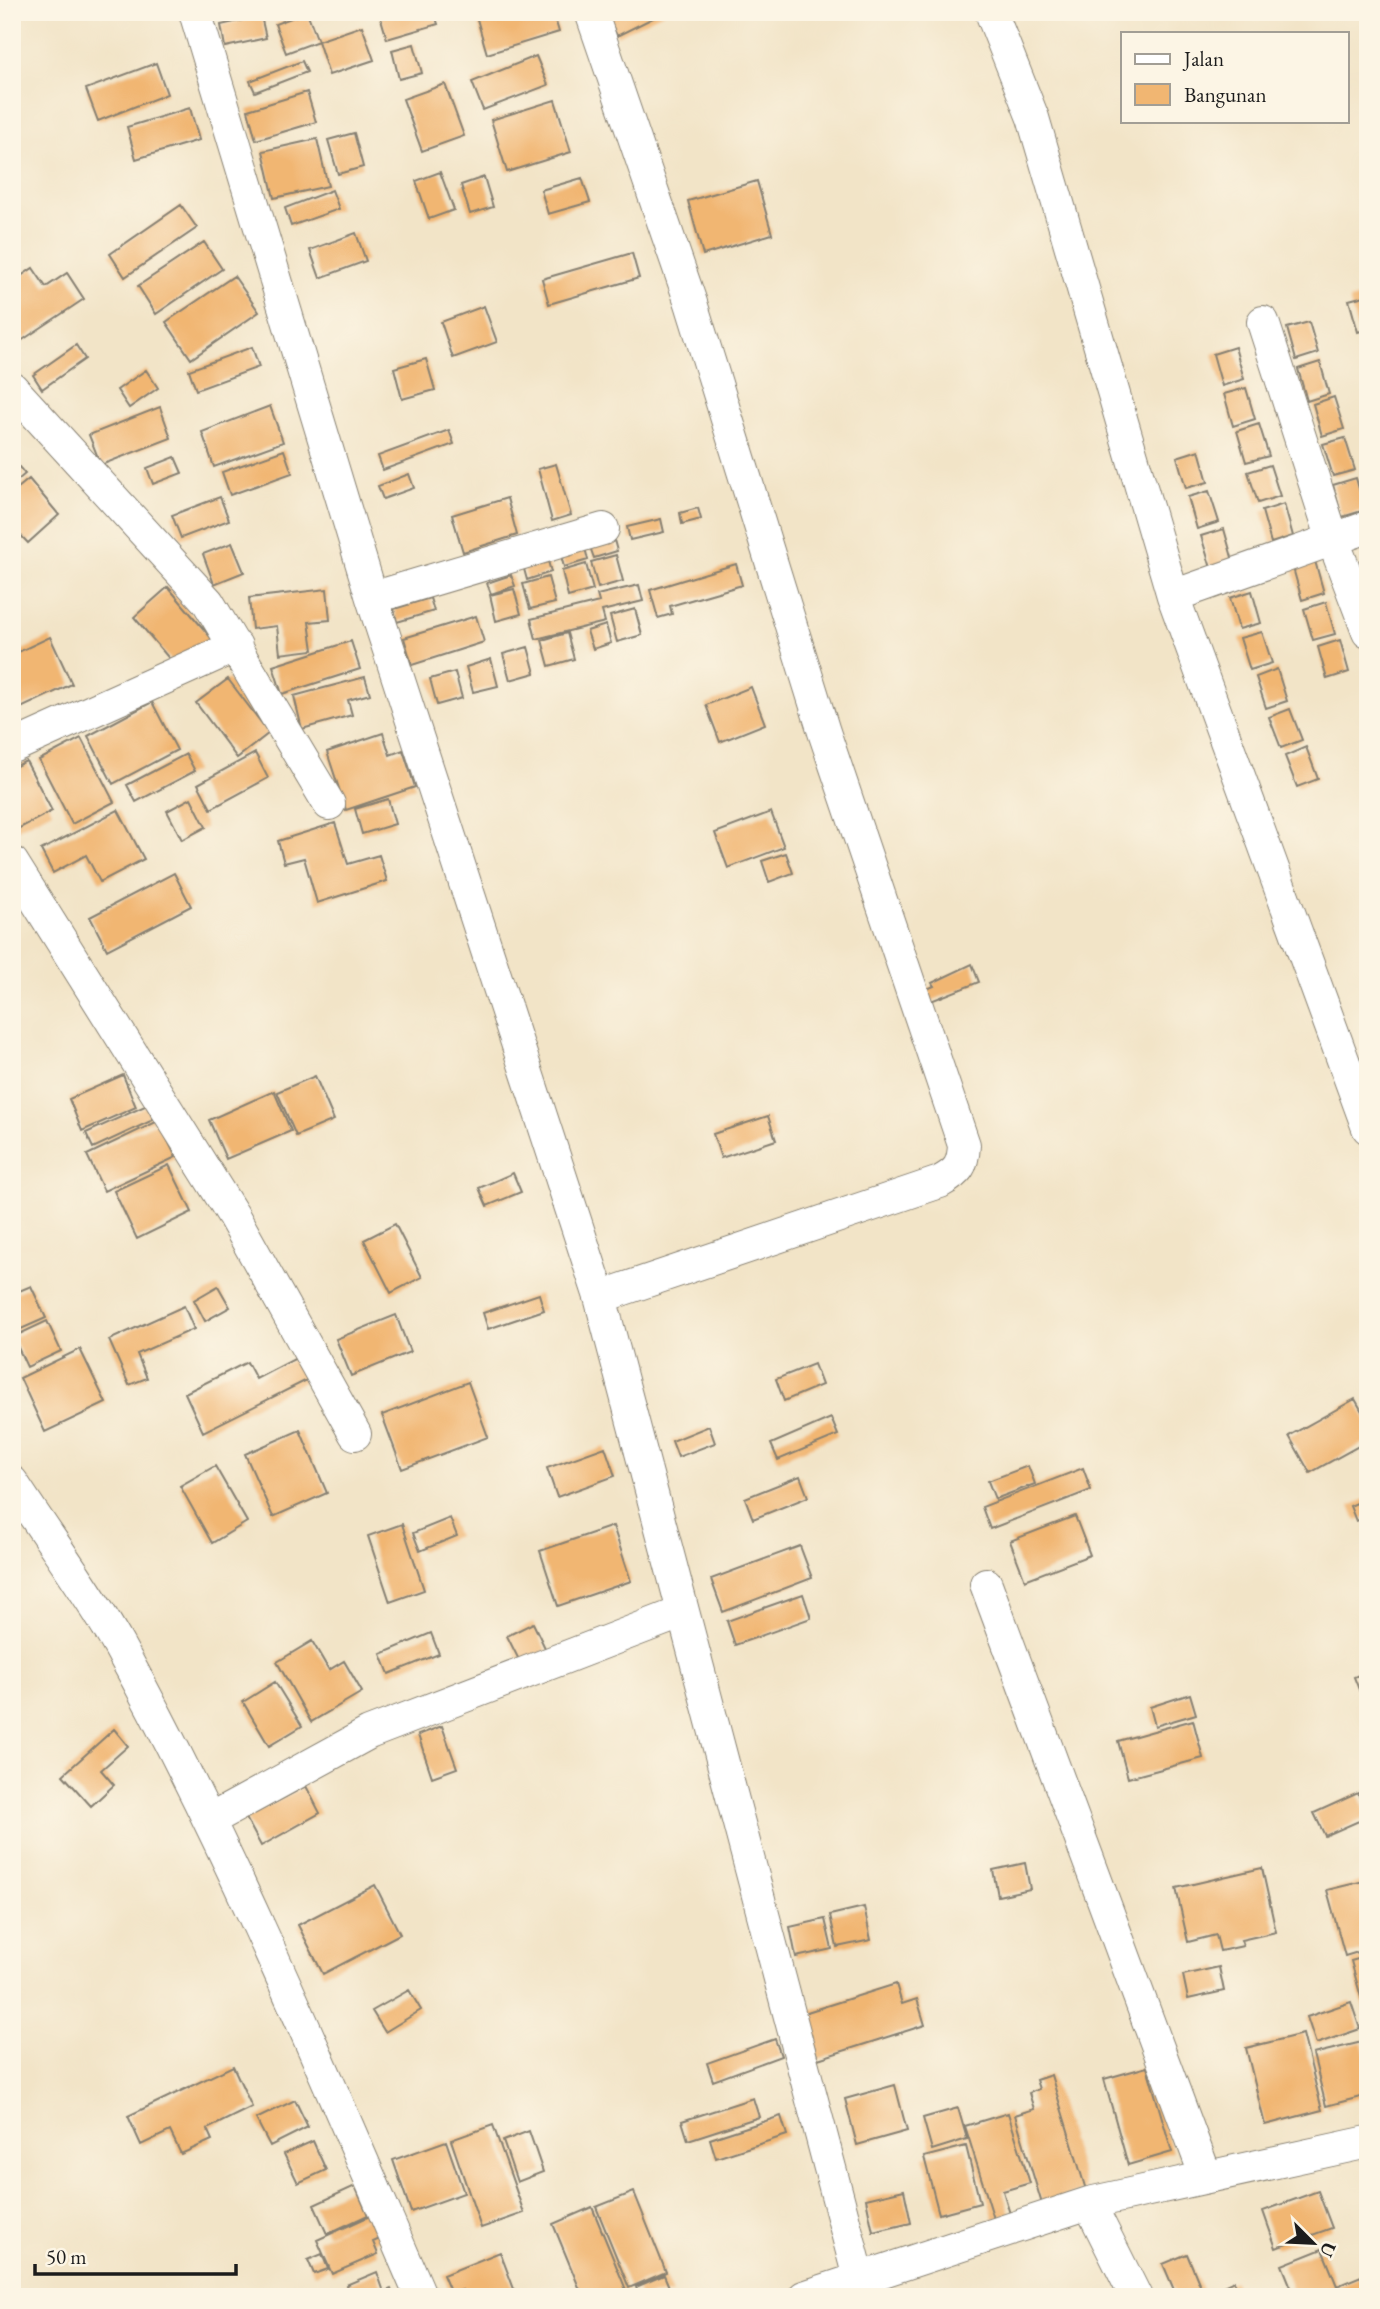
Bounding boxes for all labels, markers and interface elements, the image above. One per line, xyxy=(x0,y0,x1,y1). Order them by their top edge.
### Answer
legend xyxy=(1121,32,1348,122)
text: Jalan xyxy=(1182,45,1224,72)
text: Bangunan xyxy=(1184,81,1267,108)
north arrow xyxy=(1278,2208,1348,2278)
scale bar xyxy=(35,2232,236,2276)
text: U xyxy=(1314,2238,1342,2261)
text: 50 m xyxy=(46,2243,87,2270)

